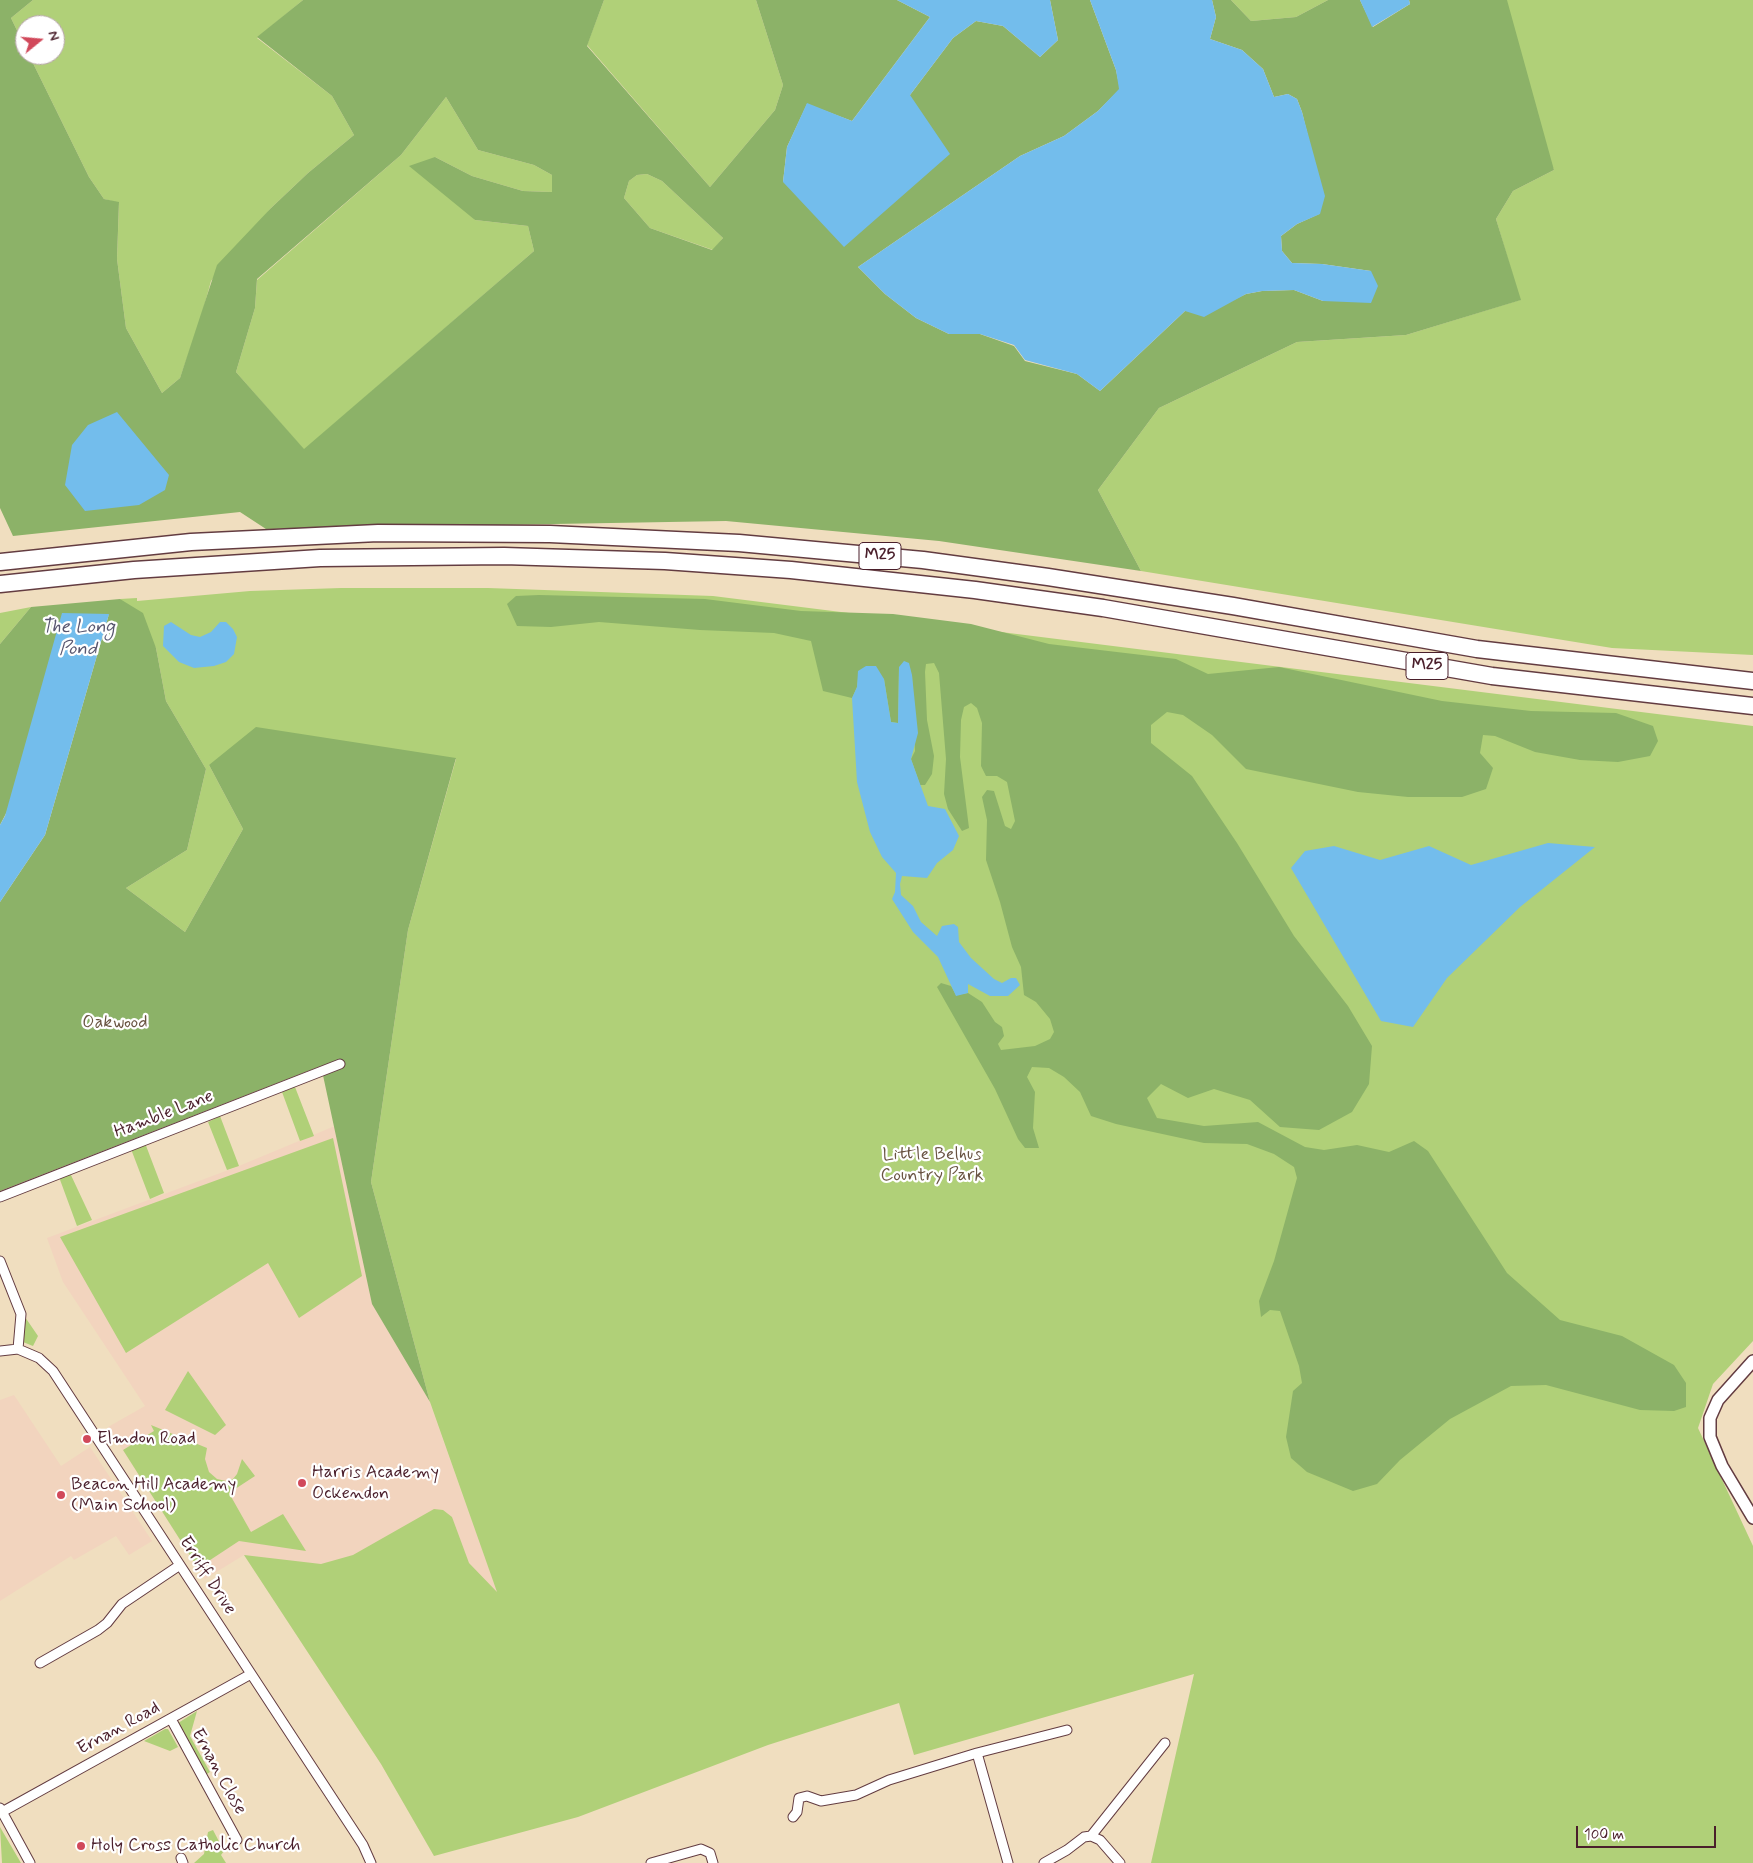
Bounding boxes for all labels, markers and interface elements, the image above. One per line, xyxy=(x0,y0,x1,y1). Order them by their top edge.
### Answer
north arrow xyxy=(15,15,65,65)
text: N xyxy=(43,29,63,43)
road number: M25 xyxy=(859,542,901,570)
water label: The Long Pond xyxy=(41,617,115,661)
road number: M25 xyxy=(1406,652,1448,679)
park label: Oakwood xyxy=(82,1012,148,1034)
street label: Hamble Lane xyxy=(111,1086,217,1144)
park label: Little Belhus Country Park xyxy=(881,1144,983,1186)
place label: Elmdon Road xyxy=(97,1428,196,1450)
marker: Elmdon Road xyxy=(81,1433,93,1445)
place label: Harris Academy Ockendon xyxy=(312,1462,439,1505)
place label: Beacon Hill Academy (Main School) xyxy=(71,1474,236,1516)
marker: Harris Academy Ockendon xyxy=(296,1477,308,1489)
marker: Beacon Hill Academy (Main School) xyxy=(55,1489,67,1501)
street label: Erriff Drive xyxy=(174,1533,240,1619)
street label: Ernan Road xyxy=(74,1698,164,1760)
street label: Ernan Close xyxy=(186,1725,250,1819)
scale bar xyxy=(1578,1816,1718,1848)
text: 100 m xyxy=(1584,1825,1624,1845)
place label: Holy Cross Catholic Church xyxy=(91,1835,301,1857)
marker: Holy Cross Catholic Church xyxy=(75,1840,87,1852)

